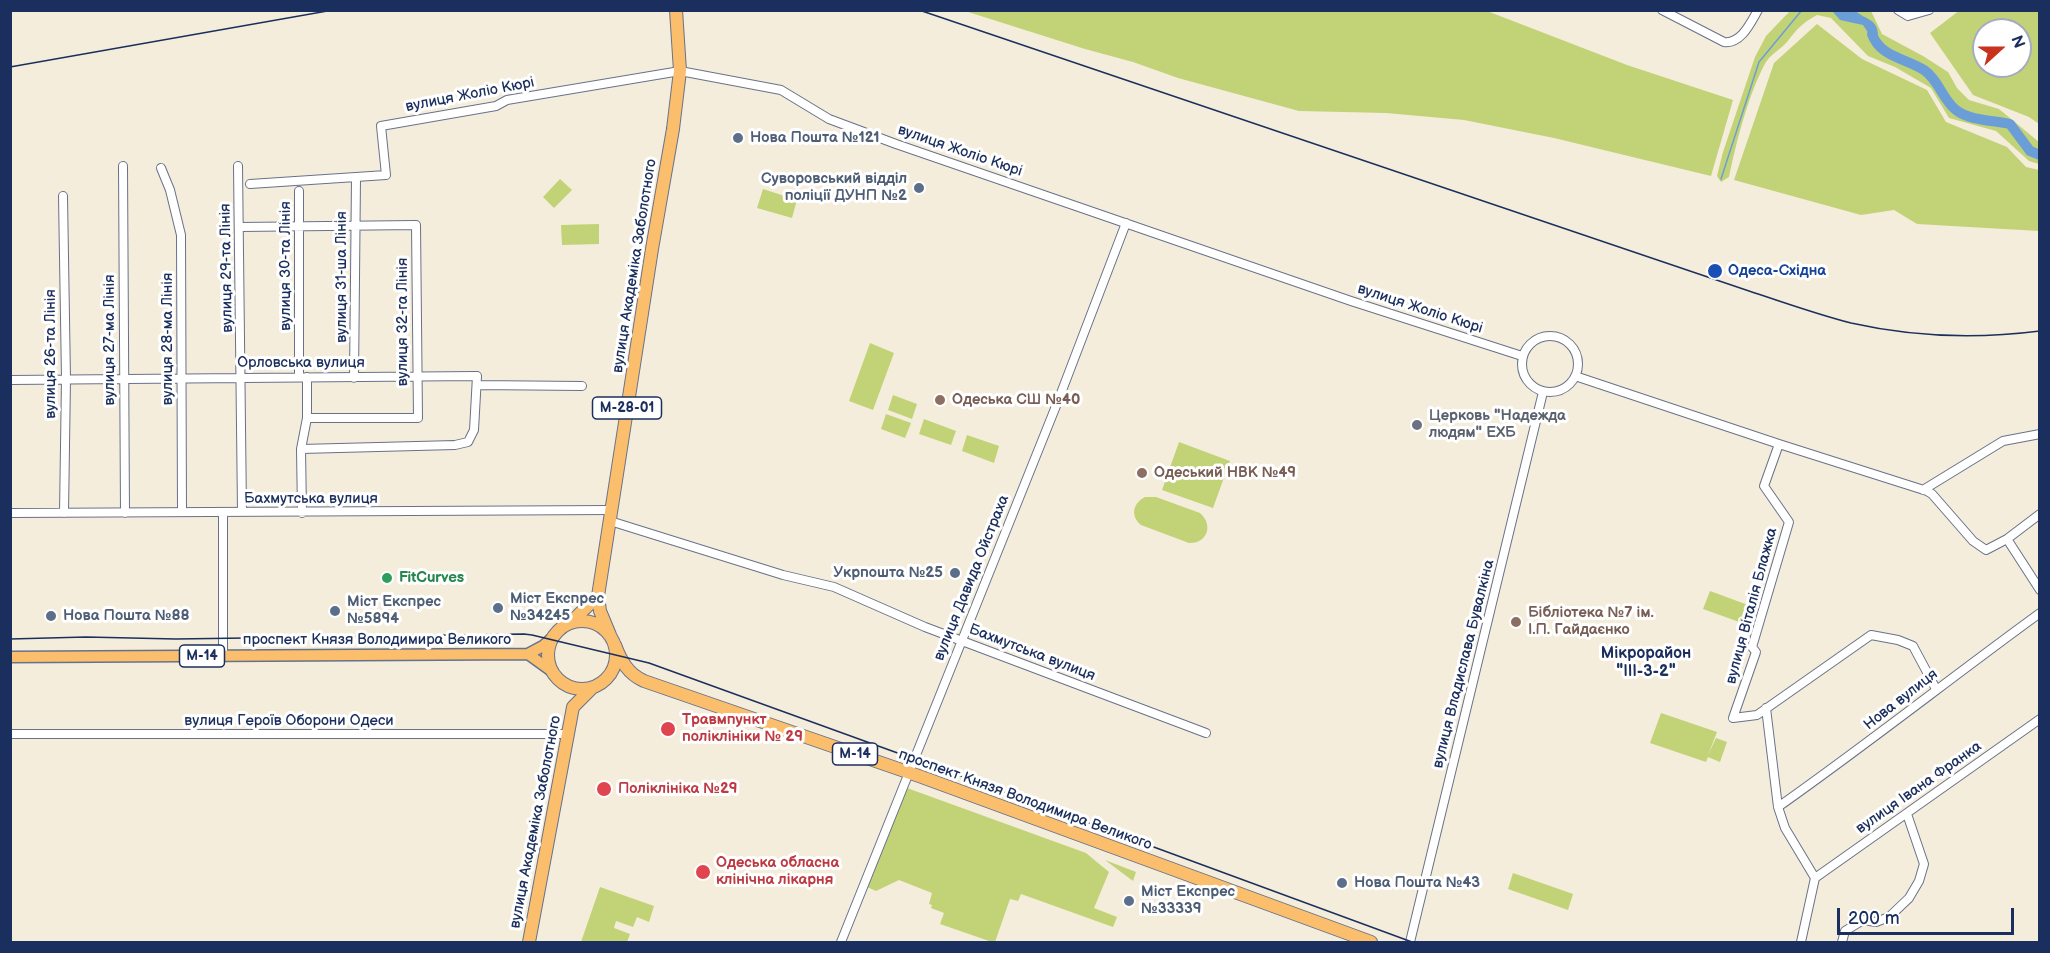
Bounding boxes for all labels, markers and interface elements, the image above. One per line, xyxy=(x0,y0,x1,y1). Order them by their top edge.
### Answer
north arrow xyxy=(1972,18,2032,78)
text: N xyxy=(2006,33,2028,51)
street label: вулиця Жоліо Кюрі xyxy=(404,74,536,116)
street label: вулиця Жоліо Кюрі xyxy=(895,121,1025,181)
place label: Нова Пошта №121 xyxy=(750,129,880,147)
marker: Нова Пошта №121 xyxy=(731,131,745,145)
street label: вулиця Академіка Заболотного xyxy=(609,158,661,374)
place label: Суворовський відділ поліції ДУНП №2 xyxy=(761,170,907,205)
marker: Суворовський відділ поліції ДУНП №2 xyxy=(912,181,926,195)
street label: вулиця 30-та Лінія xyxy=(277,201,295,331)
street label: вулиця 29-та Лінія xyxy=(217,203,237,333)
street label: вулиця 31-ша Лінія xyxy=(333,211,351,343)
street label: вулиця 32-га Лінія xyxy=(394,258,412,386)
marker: Одеса-Східна xyxy=(1706,262,1724,280)
place label: Одеса-Східна xyxy=(1728,262,1826,280)
street label: вулиця 28-ма Лінія xyxy=(159,273,177,405)
street label: вулиця 27-ма Лінія xyxy=(101,274,119,406)
street label: вулиця Жоліо Кюрі xyxy=(1355,280,1485,338)
street label: вулиця 26-та Лінія xyxy=(42,289,60,419)
street label: Орловська вулиця xyxy=(237,354,365,372)
place label: Одеська СШ №40 xyxy=(952,391,1080,409)
marker: Одеська СШ №40 xyxy=(933,393,947,407)
road number: М-28-01 xyxy=(592,397,662,419)
place label: Церковь "Надежда людям" ЕХБ xyxy=(1429,407,1566,442)
marker: Церковь "Надежда людям" ЕХБ xyxy=(1410,418,1424,432)
place label: Одеський НВК №49 xyxy=(1154,464,1296,482)
marker: Одеський НВК №49 xyxy=(1135,466,1149,480)
street label: Бахмутська вулиця xyxy=(244,490,378,508)
street label: вулиця Давида Ойстраха xyxy=(930,493,1014,663)
street label: вулиця Віталія Блажка xyxy=(1722,526,1782,686)
street label: вулиця Владислава Бувалкіна xyxy=(1429,558,1499,770)
place label: Укрпошта №25 xyxy=(834,564,943,582)
marker: Укрпошта №25 xyxy=(948,566,962,580)
place label: FitCurves xyxy=(399,569,464,587)
marker: FitCurves xyxy=(380,571,394,585)
place label: Міст Експрес №34245 xyxy=(510,590,604,625)
place label: Міст Експрес №5894 xyxy=(347,593,441,628)
marker: Міст Експрес №34245 xyxy=(491,601,505,615)
marker: Міст Експрес №5894 xyxy=(328,604,342,618)
place label: Бібліотека №7 ім. І.П. Гайдаєнко xyxy=(1528,604,1654,639)
place label: Нова Пошта №88 xyxy=(63,607,189,625)
marker: Нова Пошта №88 xyxy=(44,609,58,623)
marker: Бібліотека №7 ім. І.П. Гайдаєнко xyxy=(1509,615,1523,629)
street label: Бахмутська вулиця xyxy=(966,621,1098,685)
street label: проспект Князя Володимира Великого xyxy=(243,631,511,649)
district label: Мікрорайон "ІІІ-3-2" xyxy=(1601,644,1691,682)
road number: М-14 xyxy=(180,645,224,667)
street label: Нова вулиця xyxy=(1861,666,1941,734)
place label: Травмпункт поліклініки № 29 xyxy=(682,711,803,746)
street label: вулиця Героїв Оборони Одеси xyxy=(184,712,394,730)
street label: вулиця Академіка Заболотного xyxy=(507,714,565,930)
marker: Травмпункт поліклініки № 29 xyxy=(659,720,677,738)
street label: вулиця Івана Франка xyxy=(1853,738,1985,838)
road number: М-14 xyxy=(832,743,878,765)
street label: проспект Князя Володимира Великого xyxy=(896,746,1154,854)
marker: Поліклініка №29 xyxy=(595,780,613,798)
place label: Поліклініка №29 xyxy=(618,780,738,798)
place label: Одеська обласна клінічна лікарня xyxy=(716,854,839,889)
marker: Одеська обласна клінічна лікарня xyxy=(694,863,712,881)
place label: Нова Пошта №43 xyxy=(1354,874,1480,892)
marker: Нова Пошта №43 xyxy=(1335,876,1349,890)
place label: Міст Експрес №33339 xyxy=(1141,883,1235,918)
marker: Міст Експрес №33339 xyxy=(1122,894,1136,908)
scale bar xyxy=(1840,896,2017,934)
text: 200 m xyxy=(1848,908,1900,929)

